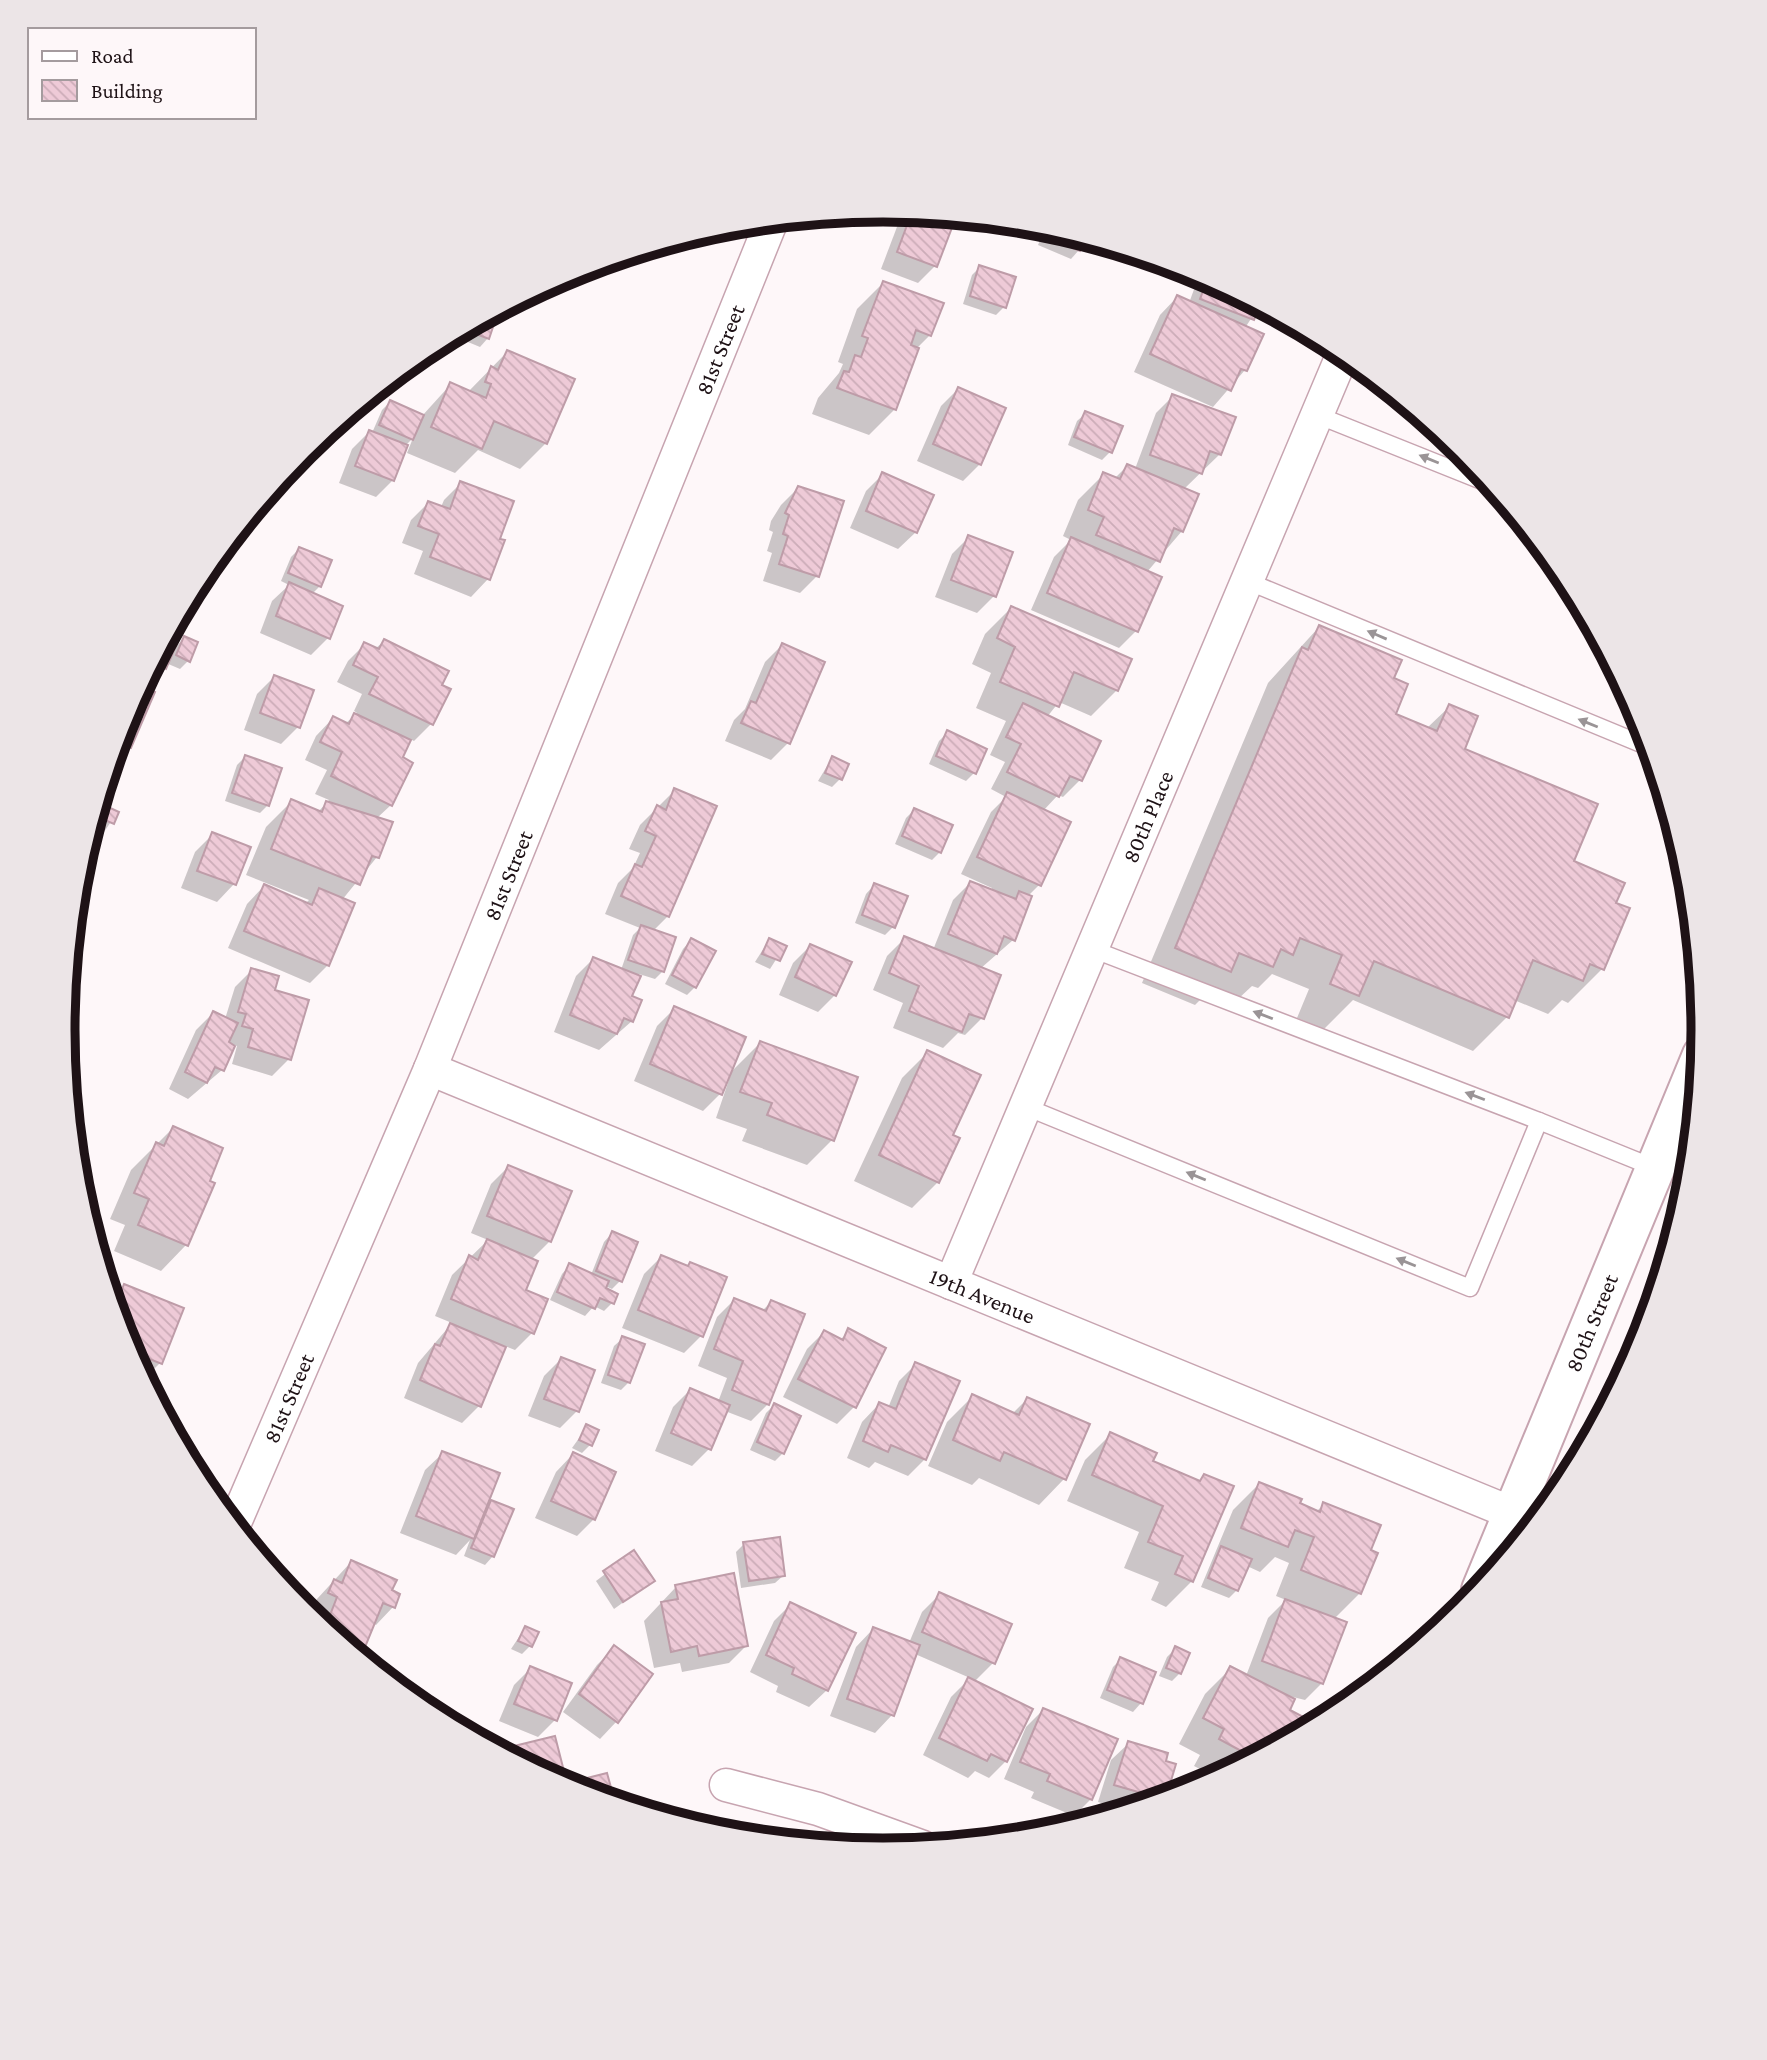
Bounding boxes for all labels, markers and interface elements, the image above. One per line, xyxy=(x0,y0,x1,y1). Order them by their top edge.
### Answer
legend xyxy=(28,28,256,119)
text: Road xyxy=(91,44,134,68)
text: Building xyxy=(91,79,163,103)
street label: 81st Street xyxy=(690,300,750,398)
one-way arrow xyxy=(1418,454,1439,465)
one-way arrow xyxy=(1367,630,1388,641)
one-way arrow xyxy=(1577,717,1598,728)
street label: 80th Place xyxy=(1117,767,1179,867)
street label: 81st Street xyxy=(478,826,538,924)
one-way arrow xyxy=(1252,1009,1273,1020)
one-way arrow xyxy=(1465,1091,1486,1102)
one-way arrow xyxy=(1185,1170,1206,1181)
one-way arrow xyxy=(1396,1256,1417,1267)
street label: 19th Avenue xyxy=(926,1263,1039,1329)
street label: 80th Street xyxy=(1560,1270,1623,1376)
street label: 81st Street xyxy=(258,1349,319,1447)

